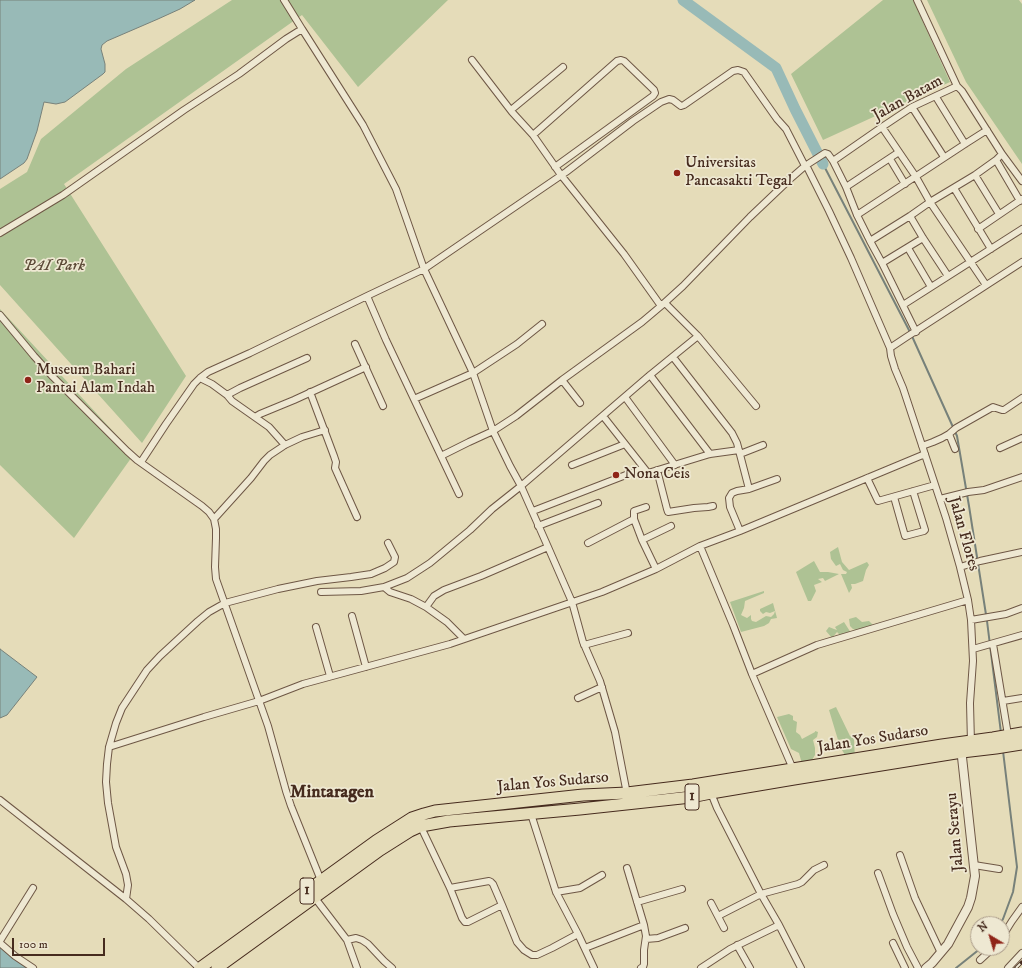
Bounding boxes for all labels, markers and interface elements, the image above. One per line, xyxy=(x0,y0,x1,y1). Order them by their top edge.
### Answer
street label: Jalan Batam xyxy=(870,72,946,126)
place label: Universitas Pancasakti Tegal xyxy=(685,154,792,192)
marker: Universitas Pancasakti Tegal xyxy=(672,168,682,178)
park label: PAI Park xyxy=(23,257,85,277)
place label: Museum Bahari Pantai Alam Indah xyxy=(36,361,155,399)
marker: Museum Bahari Pantai Alam Indah xyxy=(23,375,33,385)
place label: Nona Ceis xyxy=(624,465,690,485)
marker: Nona Ceis xyxy=(611,470,621,480)
street label: Jalan Flores xyxy=(943,495,983,573)
street label: Jalan Yos Sudarso xyxy=(816,722,930,758)
street label: Jalan Yos Sudarso xyxy=(496,769,610,797)
district label: Mintaragen xyxy=(290,782,374,804)
road number: 1 xyxy=(685,784,699,810)
street label: Jalan Serayu xyxy=(943,792,969,872)
road number: 1 xyxy=(300,878,314,904)
north arrow xyxy=(970,916,1010,956)
text: N xyxy=(975,919,991,936)
scale bar xyxy=(14,930,107,956)
text: 100 m xyxy=(19,937,48,952)

